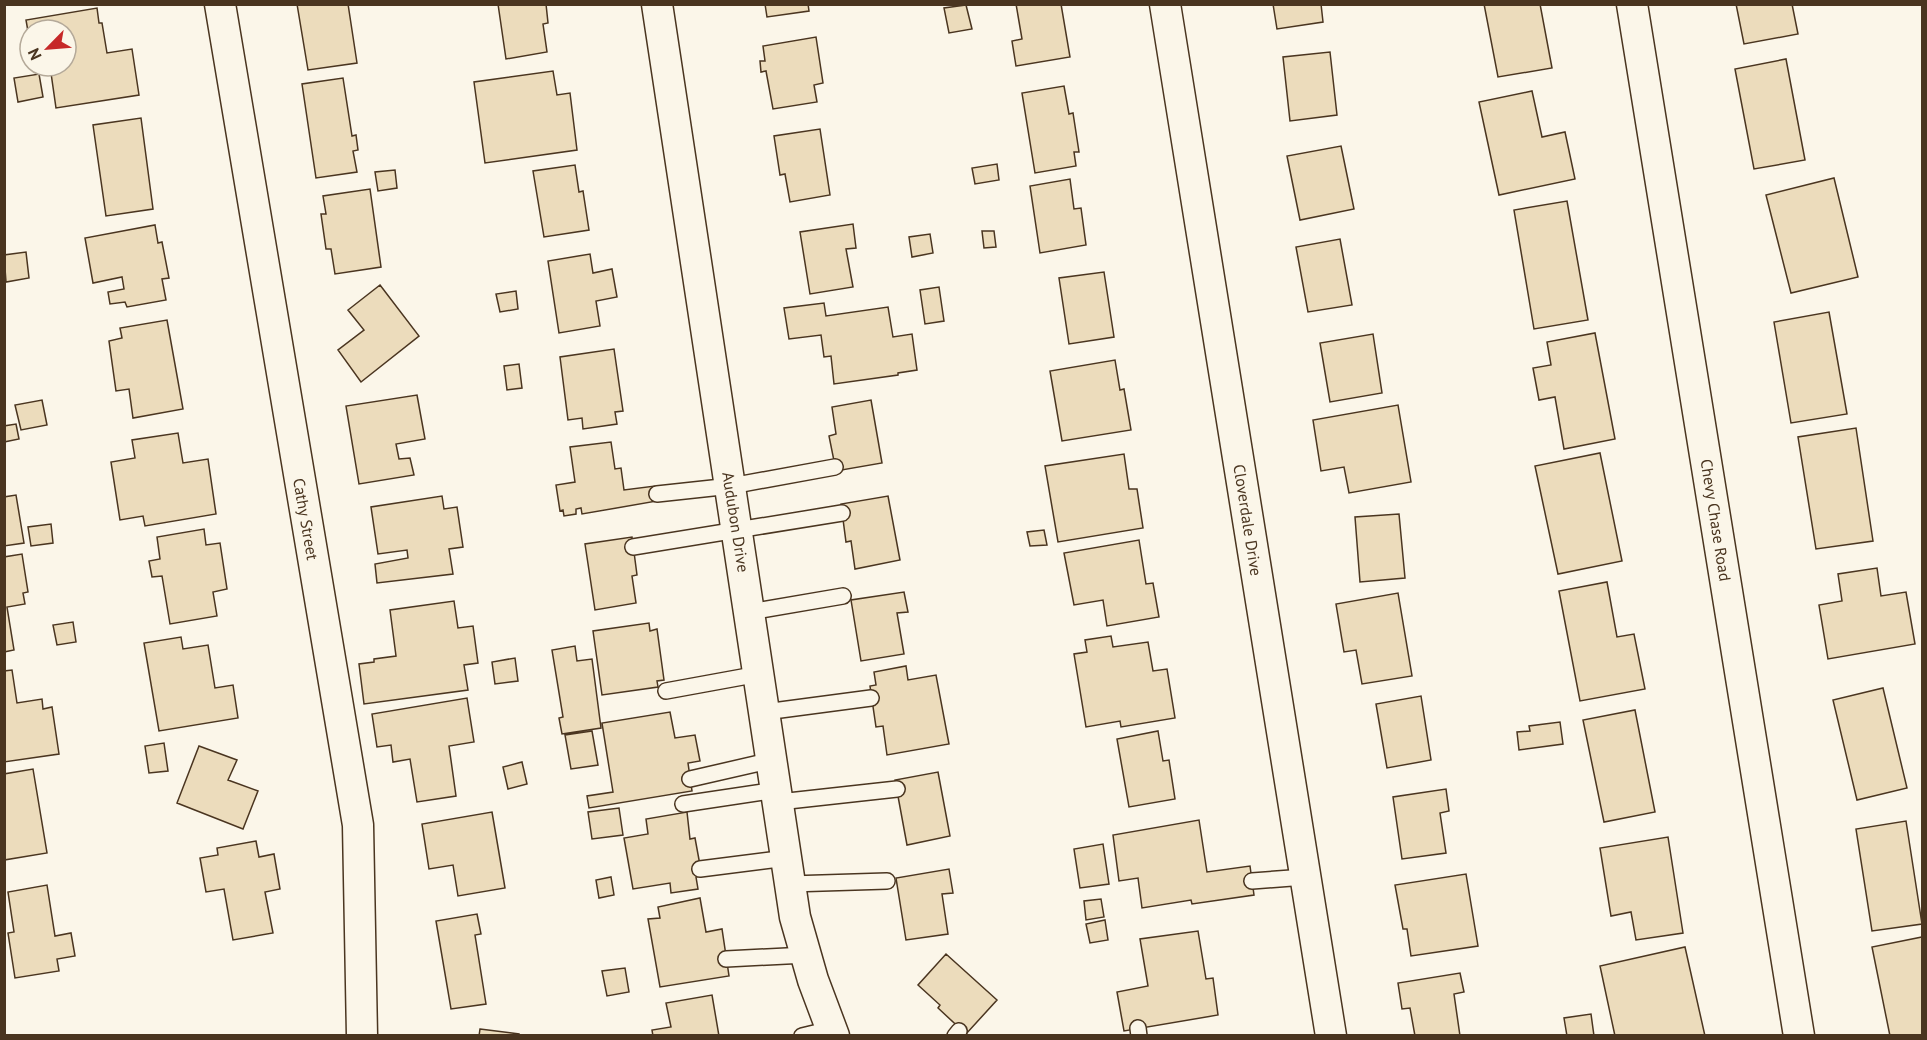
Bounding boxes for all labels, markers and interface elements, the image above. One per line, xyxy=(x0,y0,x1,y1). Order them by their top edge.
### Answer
north arrow xyxy=(18,18,78,78)
text: N xyxy=(23,45,46,63)
street label: Chevy Chase Road xyxy=(1696,457,1736,583)
street label: Cloverdale Drive xyxy=(1229,463,1267,577)
street label: Audubon Drive xyxy=(718,470,754,574)
street label: Cathy Street xyxy=(289,476,323,562)

